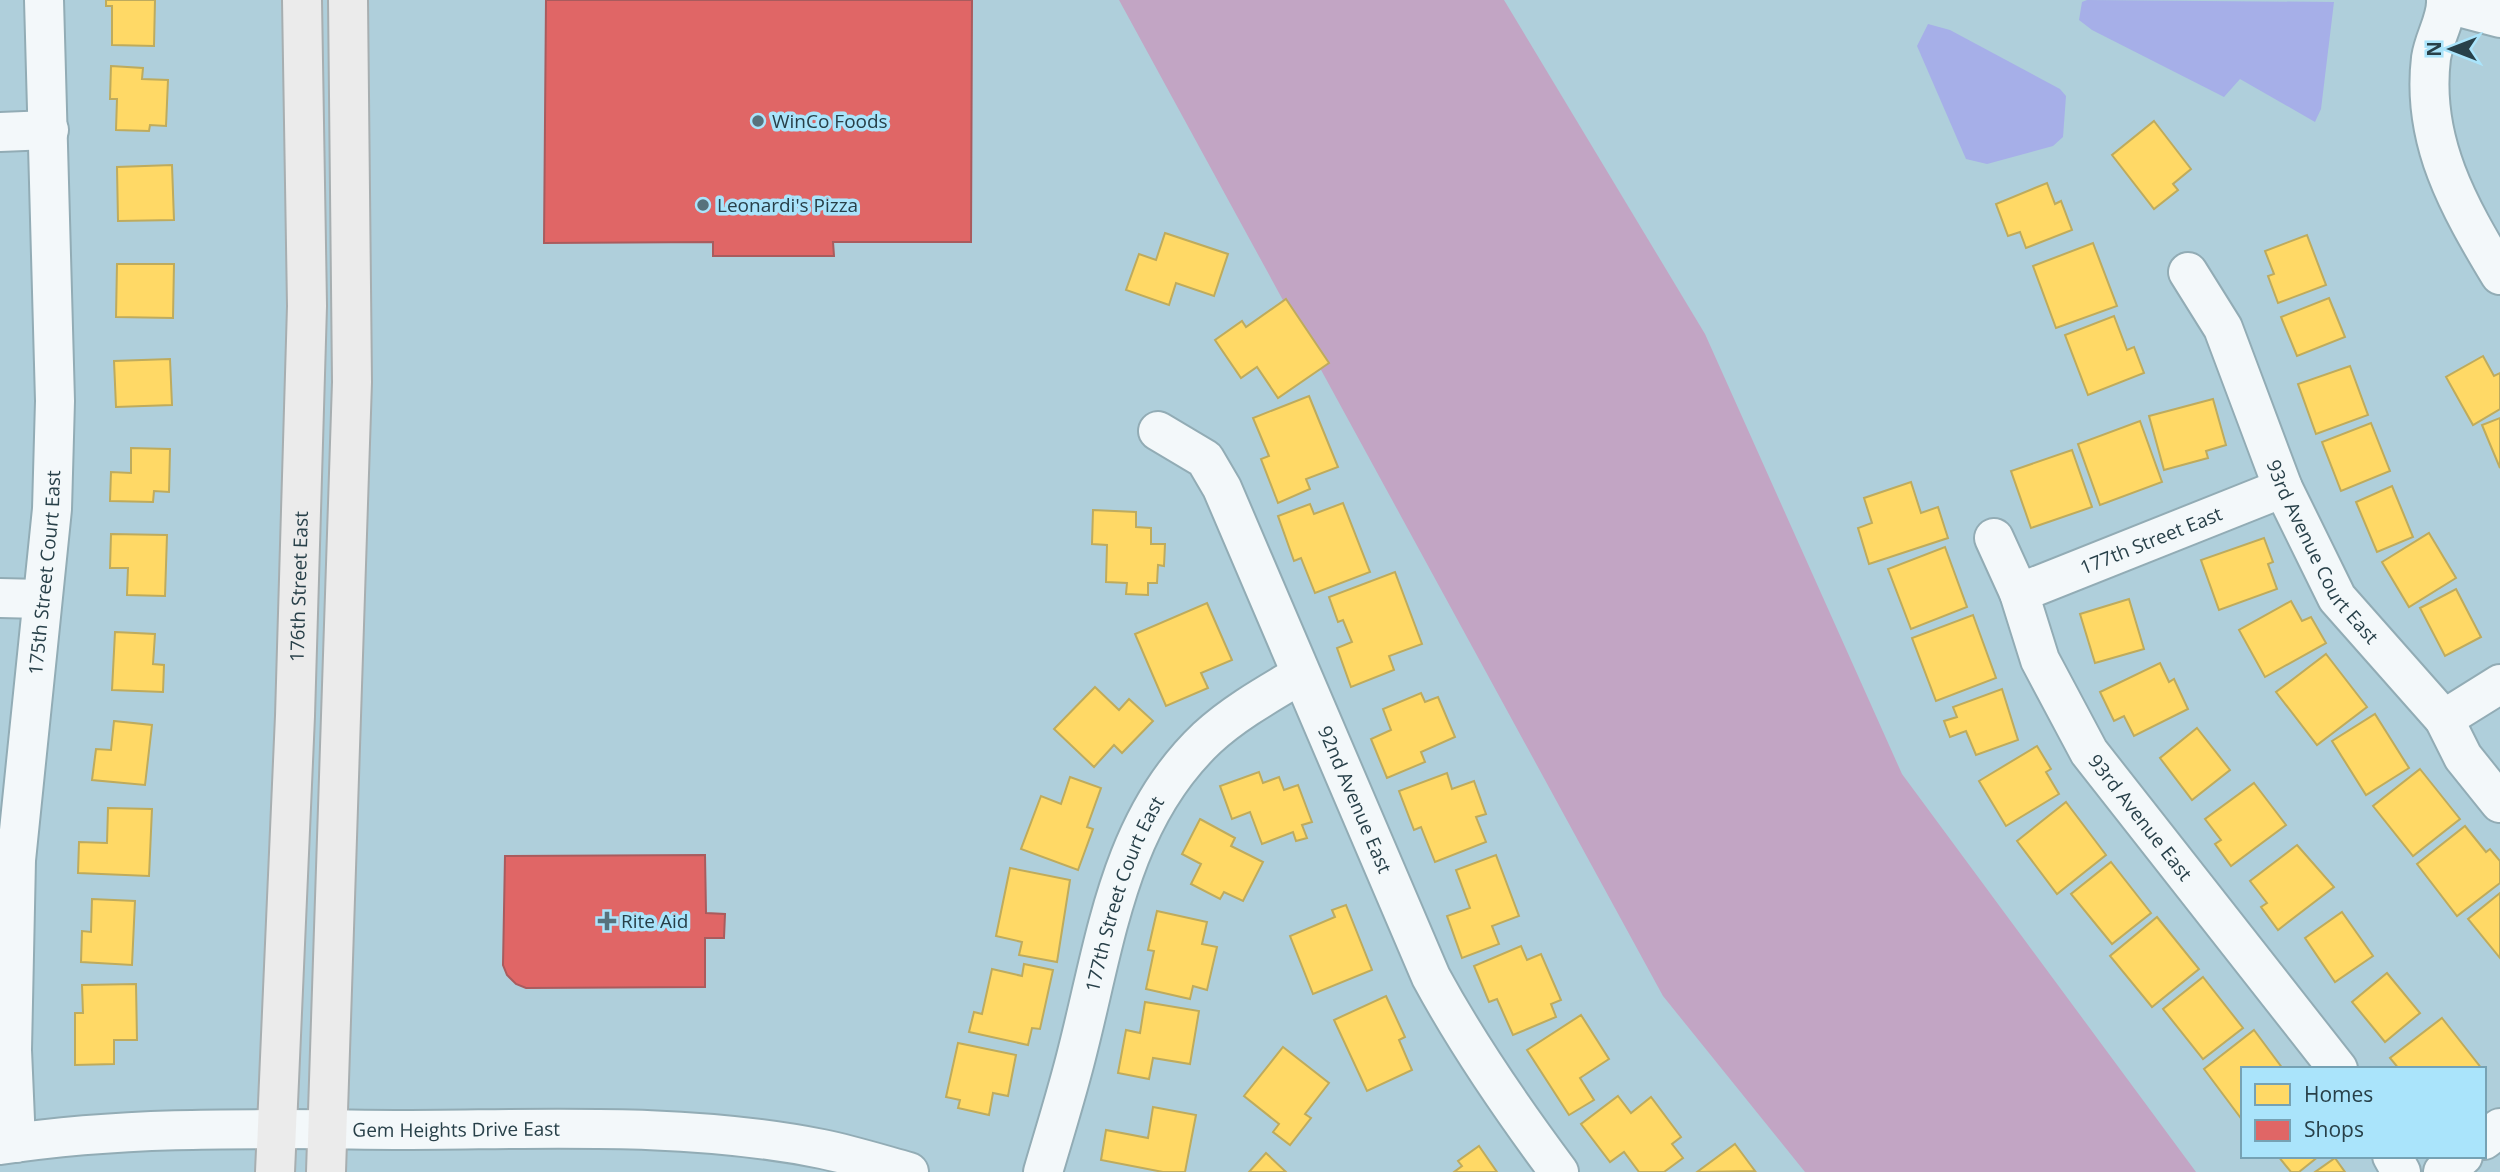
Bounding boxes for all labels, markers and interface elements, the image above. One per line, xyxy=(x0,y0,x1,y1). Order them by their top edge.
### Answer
north arrow xyxy=(2416,14,2486,84)
text: N xyxy=(2421,41,2447,57)
place label: WinCo Foods xyxy=(772,108,888,134)
marker: WinCo Foods xyxy=(750,113,766,129)
place label: Leonardi's Pizza xyxy=(717,192,858,218)
marker: Leonardi's Pizza xyxy=(695,197,711,213)
street label: 93rd Avenue Court East xyxy=(2261,456,2385,649)
street label: 175th Street Court East xyxy=(22,470,66,676)
street label: 177th Street East xyxy=(2076,500,2226,581)
street label: 176th Street East xyxy=(284,510,314,662)
street label: 92nd Avenue East xyxy=(1312,722,1398,877)
street label: 93rd Avenue East xyxy=(2083,749,2198,886)
street label: 177th Street Court East xyxy=(1079,791,1170,994)
place label: Rite Aid xyxy=(621,908,688,934)
marker: Rite Aid xyxy=(599,913,615,929)
legend xyxy=(2241,1067,2486,1158)
text: Homes xyxy=(2304,1080,2373,1108)
text: Shops xyxy=(2304,1115,2364,1143)
street label: Gem Heights Drive East xyxy=(352,1116,560,1143)

